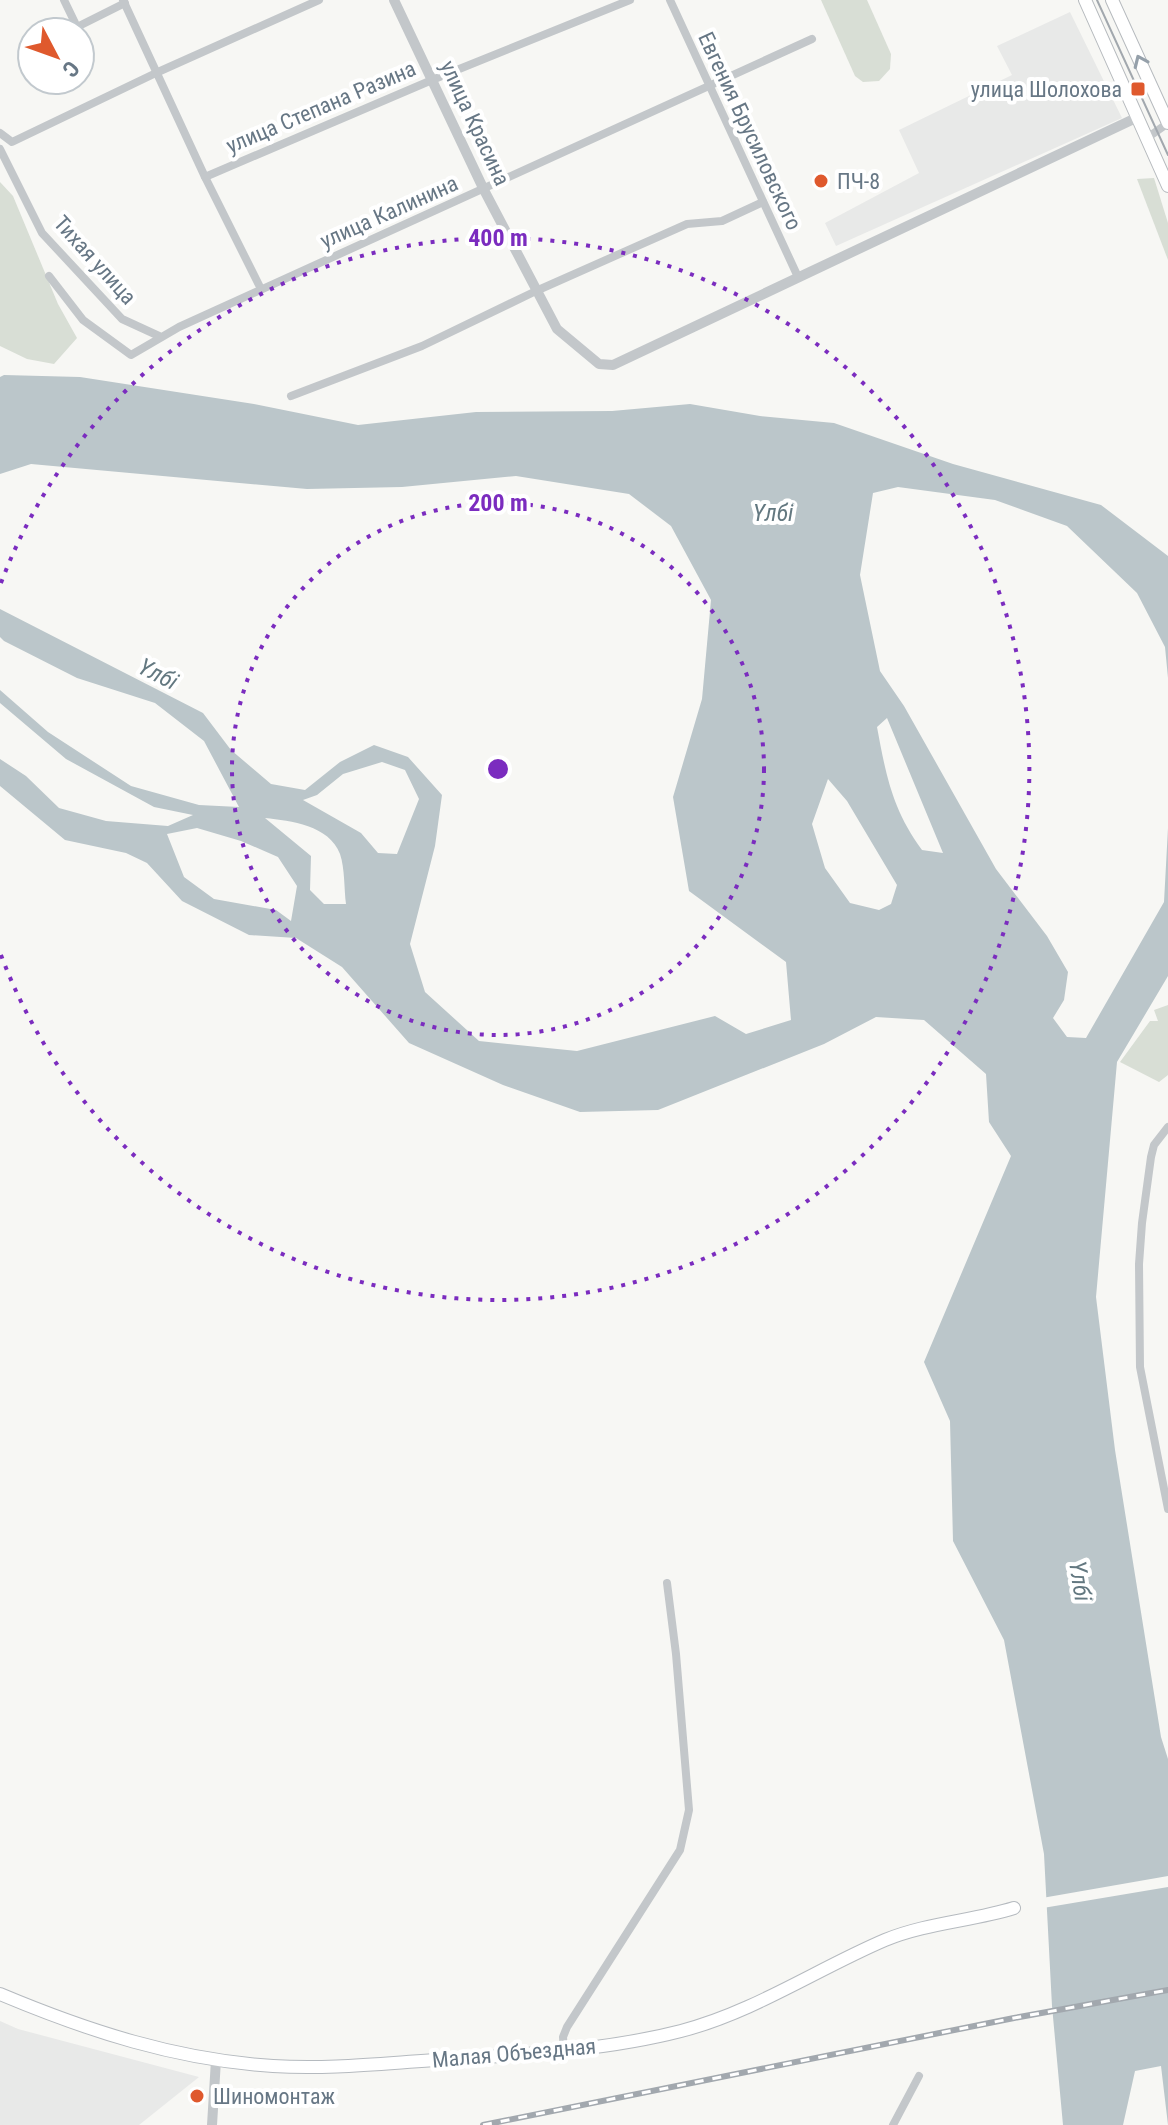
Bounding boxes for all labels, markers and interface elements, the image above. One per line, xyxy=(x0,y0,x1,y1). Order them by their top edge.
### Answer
north arrow xyxy=(16,16,96,96)
street label: Евгения Брусиловского xyxy=(693,28,807,234)
one-way arrow xyxy=(1134,55,1150,70)
text: С xyxy=(57,56,84,82)
street label: улица Степана Разина xyxy=(222,56,420,158)
street label: улица Красина xyxy=(435,57,515,189)
place label: улица Шолохова xyxy=(971,77,1122,102)
marker: улица Шолохова xyxy=(1129,80,1147,98)
place label: ПЧ-8 xyxy=(837,169,880,194)
street label: улица Калинина xyxy=(316,171,462,253)
marker: ПЧ-8 xyxy=(812,172,830,190)
street label: Тихая улица xyxy=(49,211,141,309)
text: 400 m xyxy=(468,224,528,252)
text: 200 m xyxy=(468,489,528,517)
water label: Үлбі xyxy=(753,499,794,527)
water label: Үлбі xyxy=(133,652,183,696)
centre of rings xyxy=(484,755,512,783)
water label: Үлбі xyxy=(1063,1559,1097,1604)
street label: Малая Объездная xyxy=(431,2033,597,2073)
place label: Шиномонтаж xyxy=(213,2084,336,2109)
marker: Шиномонтаж xyxy=(188,2087,206,2105)

